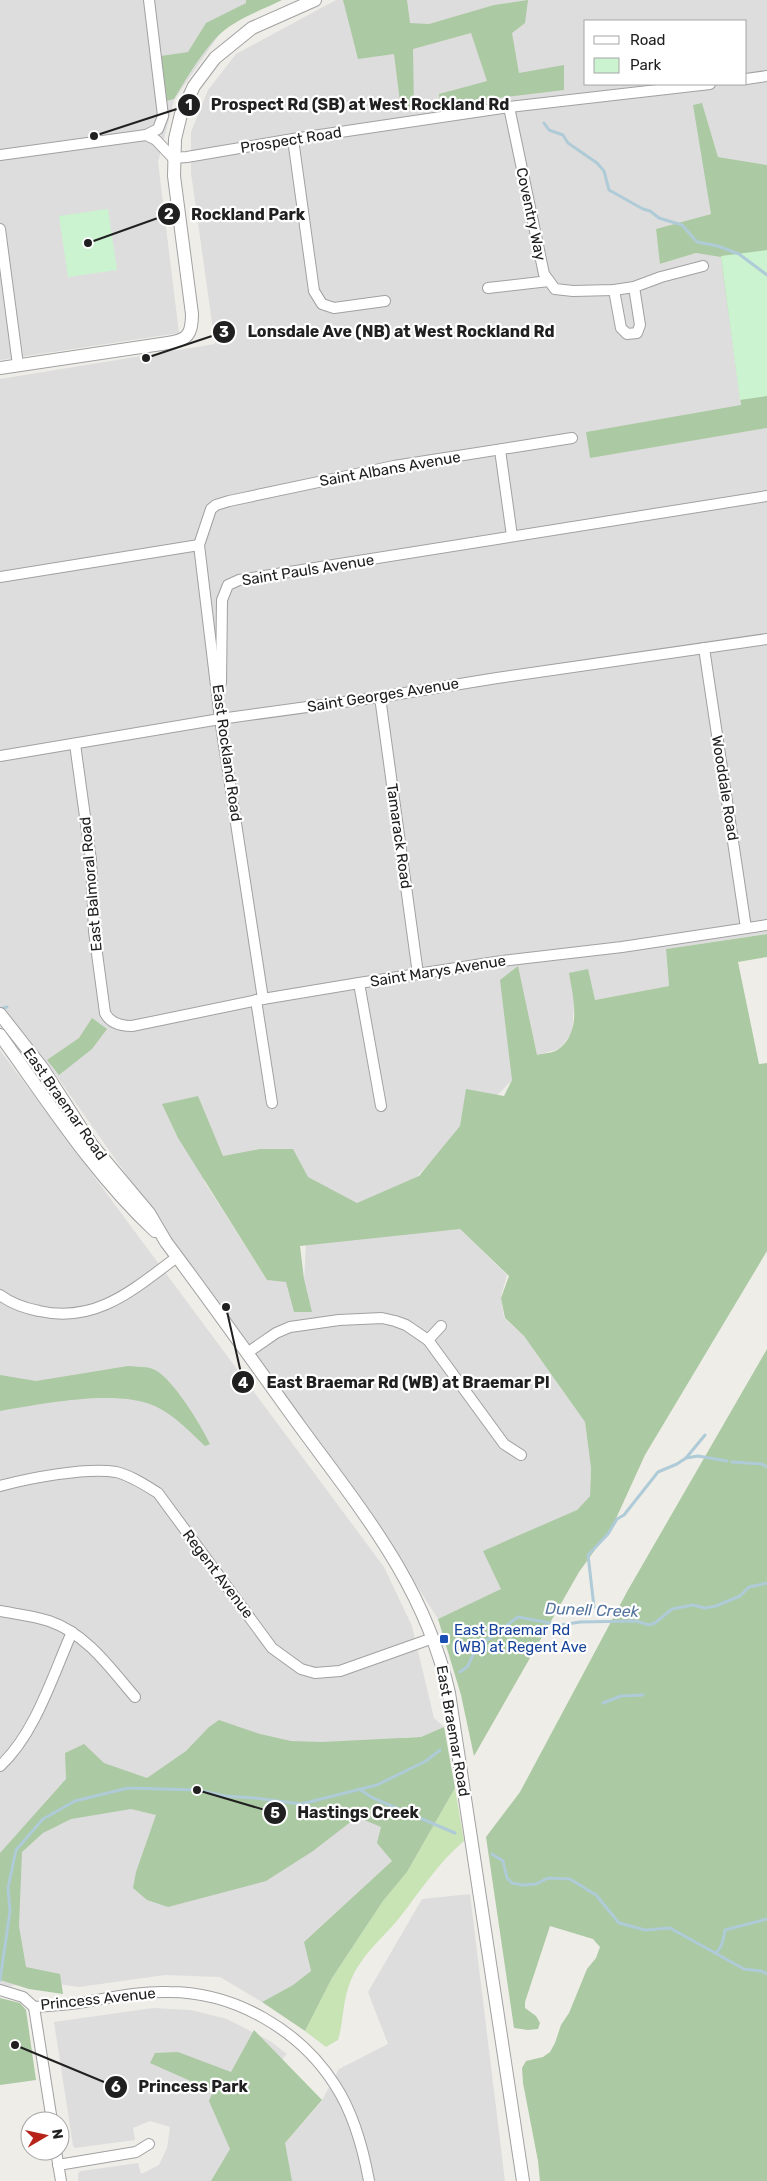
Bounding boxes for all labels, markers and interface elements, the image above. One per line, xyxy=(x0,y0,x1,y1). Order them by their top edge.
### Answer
legend xyxy=(584,20,747,85)
text: Road xyxy=(630,31,666,49)
text: Park xyxy=(630,56,661,74)
callout: Prospect Rd (SB) at West Rockland Rd xyxy=(176,89,520,120)
text: Prospect Rd (SB) at West Rockland Rd xyxy=(211,95,509,114)
text: 1 xyxy=(185,96,193,114)
street label: Prospect Road xyxy=(239,123,343,157)
street label: Coventry Way xyxy=(512,166,550,262)
callout: Rockland Park xyxy=(156,199,315,230)
text: 2 xyxy=(164,205,174,223)
text: Rockland Park xyxy=(191,205,306,224)
callout: Lonsdale Ave (NB) at West Rockland Rd xyxy=(212,316,565,347)
text: Lonsdale Ave (NB) at West Rockland Rd xyxy=(247,322,555,341)
text: 3 xyxy=(219,323,229,341)
street label: Saint Albans Avenue xyxy=(318,448,462,490)
street label: Saint Pauls Avenue xyxy=(241,551,375,589)
street label: Saint Georges Avenue xyxy=(306,674,460,716)
street label: East Rockland Road xyxy=(208,683,246,823)
street label: Wooddale Road xyxy=(708,734,742,842)
street label: Tamarack Road xyxy=(383,782,415,890)
street label: East Balmoral Road xyxy=(76,816,106,952)
street label: Saint Marys Avenue xyxy=(369,951,507,991)
street label: East Braemar Road xyxy=(19,1044,111,1164)
callout: East Braemar Rd (WB) at Braemar Pl xyxy=(231,1367,559,1398)
text: East Braemar Rd (WB) at Braemar Pl xyxy=(267,1373,549,1392)
text: 4 xyxy=(238,1374,248,1392)
street label: Regent Avenue xyxy=(179,1526,257,1622)
water label: Dunell Creek xyxy=(545,1599,640,1621)
place label: East Braemar Rd (WB) at Regent Ave xyxy=(454,1621,587,1656)
marker: East Braemar Rd (WB) at Regent Ave xyxy=(438,1633,450,1645)
street label: East Braemar Road xyxy=(433,1664,473,1798)
callout: Hastings Creek xyxy=(263,1797,429,1828)
text: Hastings Creek xyxy=(297,1803,419,1822)
text: 5 xyxy=(270,1804,280,1822)
street label: Princess Avenue xyxy=(39,1984,157,2014)
callout: Princess Park xyxy=(103,2071,258,2102)
text: Princess Park xyxy=(138,2077,248,2096)
text: 6 xyxy=(111,2078,121,2096)
north arrow xyxy=(20,2111,70,2161)
text: N xyxy=(48,2128,67,2140)

